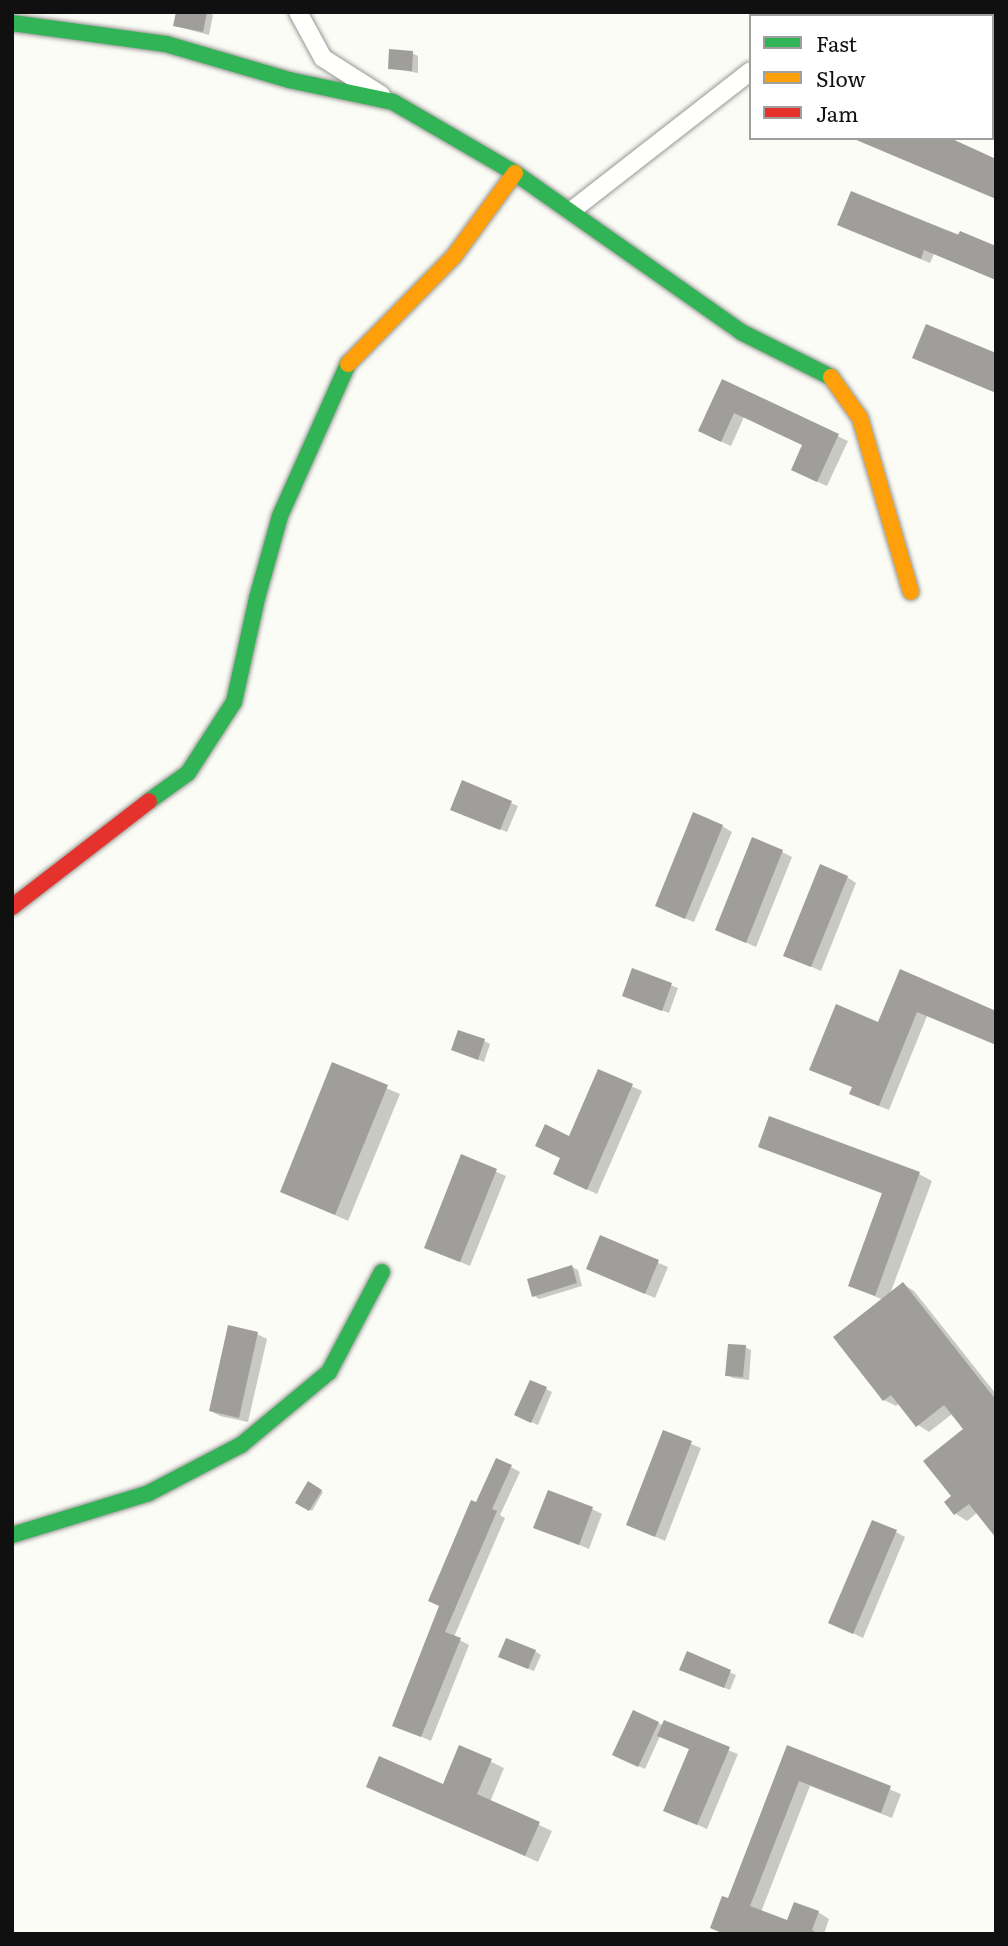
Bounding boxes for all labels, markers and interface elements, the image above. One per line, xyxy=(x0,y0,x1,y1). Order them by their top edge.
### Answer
legend xyxy=(749,14,994,140)
text: Fast xyxy=(816,27,857,58)
text: Slow xyxy=(816,62,866,93)
text: Jam xyxy=(816,97,858,128)

